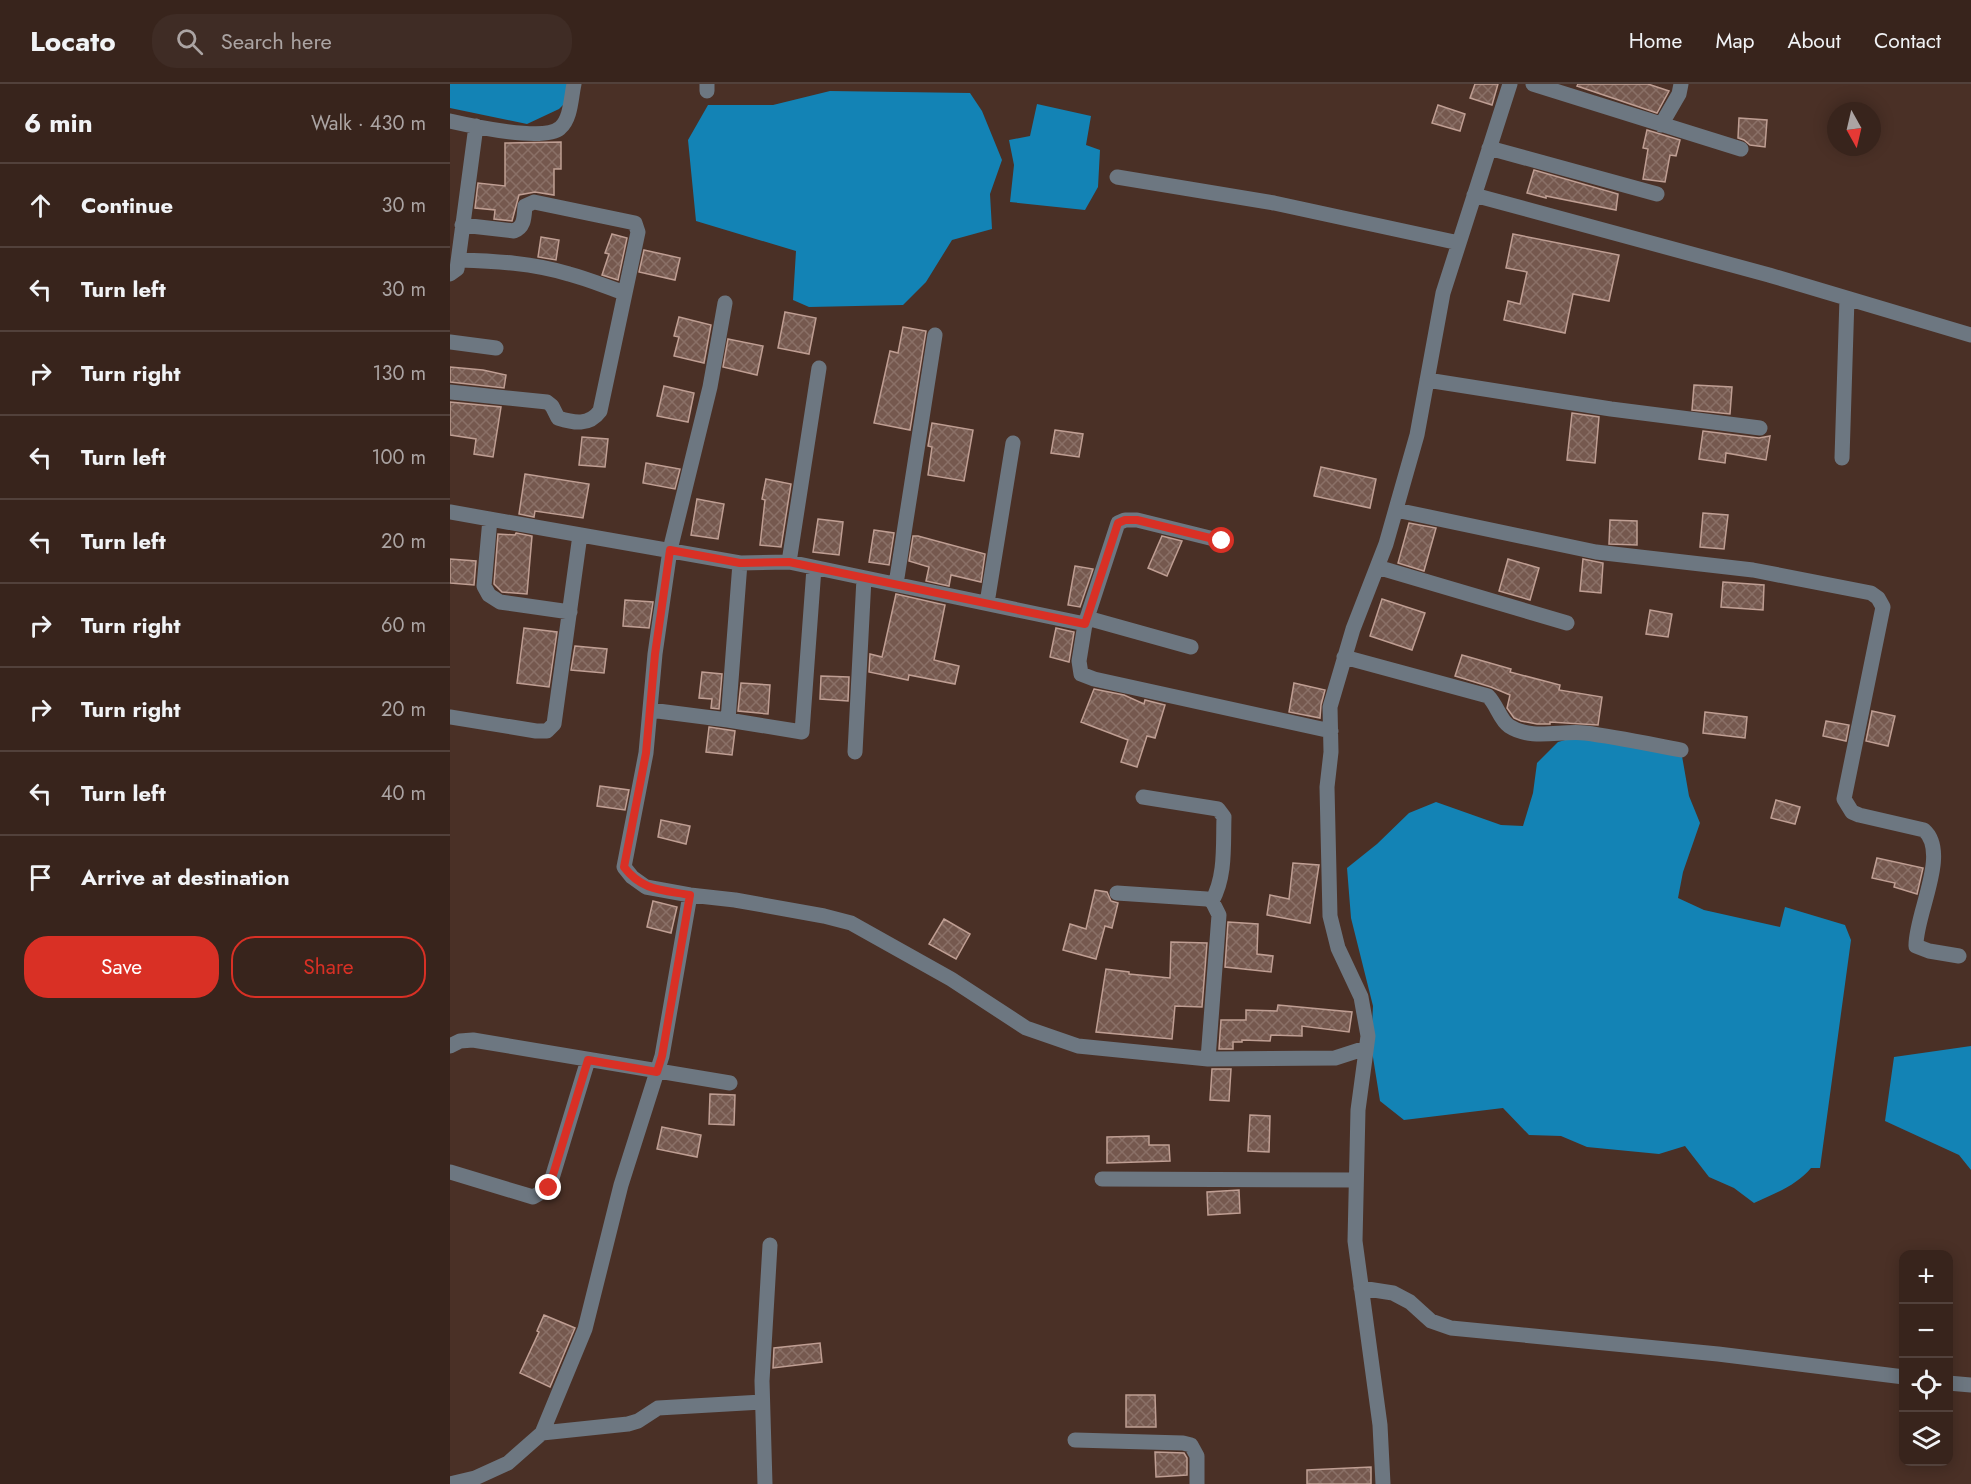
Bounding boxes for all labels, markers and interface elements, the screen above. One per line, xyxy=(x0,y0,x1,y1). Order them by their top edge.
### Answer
search box xyxy=(152,14,572,68)
text: Locato xyxy=(30,21,116,62)
icon: search xyxy=(173,25,206,58)
text: Search here xyxy=(221,25,332,57)
text: Home xyxy=(1629,26,1682,56)
text: Map xyxy=(1715,26,1755,56)
text: About xyxy=(1788,26,1841,56)
text: Contact xyxy=(1874,26,1941,56)
north arrow xyxy=(1827,102,1881,156)
text: 6 min xyxy=(24,104,93,142)
text: Walk · 430 m xyxy=(311,109,426,138)
icon: ahead xyxy=(24,189,57,222)
text: Continue xyxy=(81,189,173,221)
text: 30 m xyxy=(381,191,426,220)
icon: left xyxy=(24,273,57,306)
text: Turn left xyxy=(81,273,166,305)
text: 30 m xyxy=(381,275,426,304)
icon: right xyxy=(24,357,57,390)
text: Turn right xyxy=(81,357,181,389)
text: 130 m xyxy=(372,359,426,388)
icon: left xyxy=(24,441,57,474)
text: Turn left xyxy=(81,441,166,473)
text: 100 m xyxy=(371,443,426,472)
icon: left xyxy=(24,525,57,558)
text: Turn left xyxy=(81,525,166,557)
text: 20 m xyxy=(381,527,426,556)
route start xyxy=(1208,527,1234,553)
icon: right xyxy=(24,609,57,642)
text: Turn right xyxy=(81,609,181,641)
text: 60 m xyxy=(381,611,426,640)
icon: right xyxy=(24,693,57,726)
text: Turn right xyxy=(81,693,181,725)
text: 20 m xyxy=(381,695,426,724)
icon: left xyxy=(24,777,57,810)
text: Turn left xyxy=(81,777,166,809)
text: 40 m xyxy=(381,779,426,808)
icon: arrive xyxy=(24,861,57,894)
text: Arrive at destination xyxy=(81,861,290,893)
button: Save xyxy=(24,936,219,998)
button: Share xyxy=(231,936,426,998)
route end xyxy=(535,1174,561,1200)
map controls xyxy=(1899,1250,1953,1466)
button: + xyxy=(1899,1250,1953,1304)
button: − xyxy=(1899,1304,1953,1358)
button: locate xyxy=(1899,1358,1953,1412)
button: layers xyxy=(1899,1412,1953,1466)

